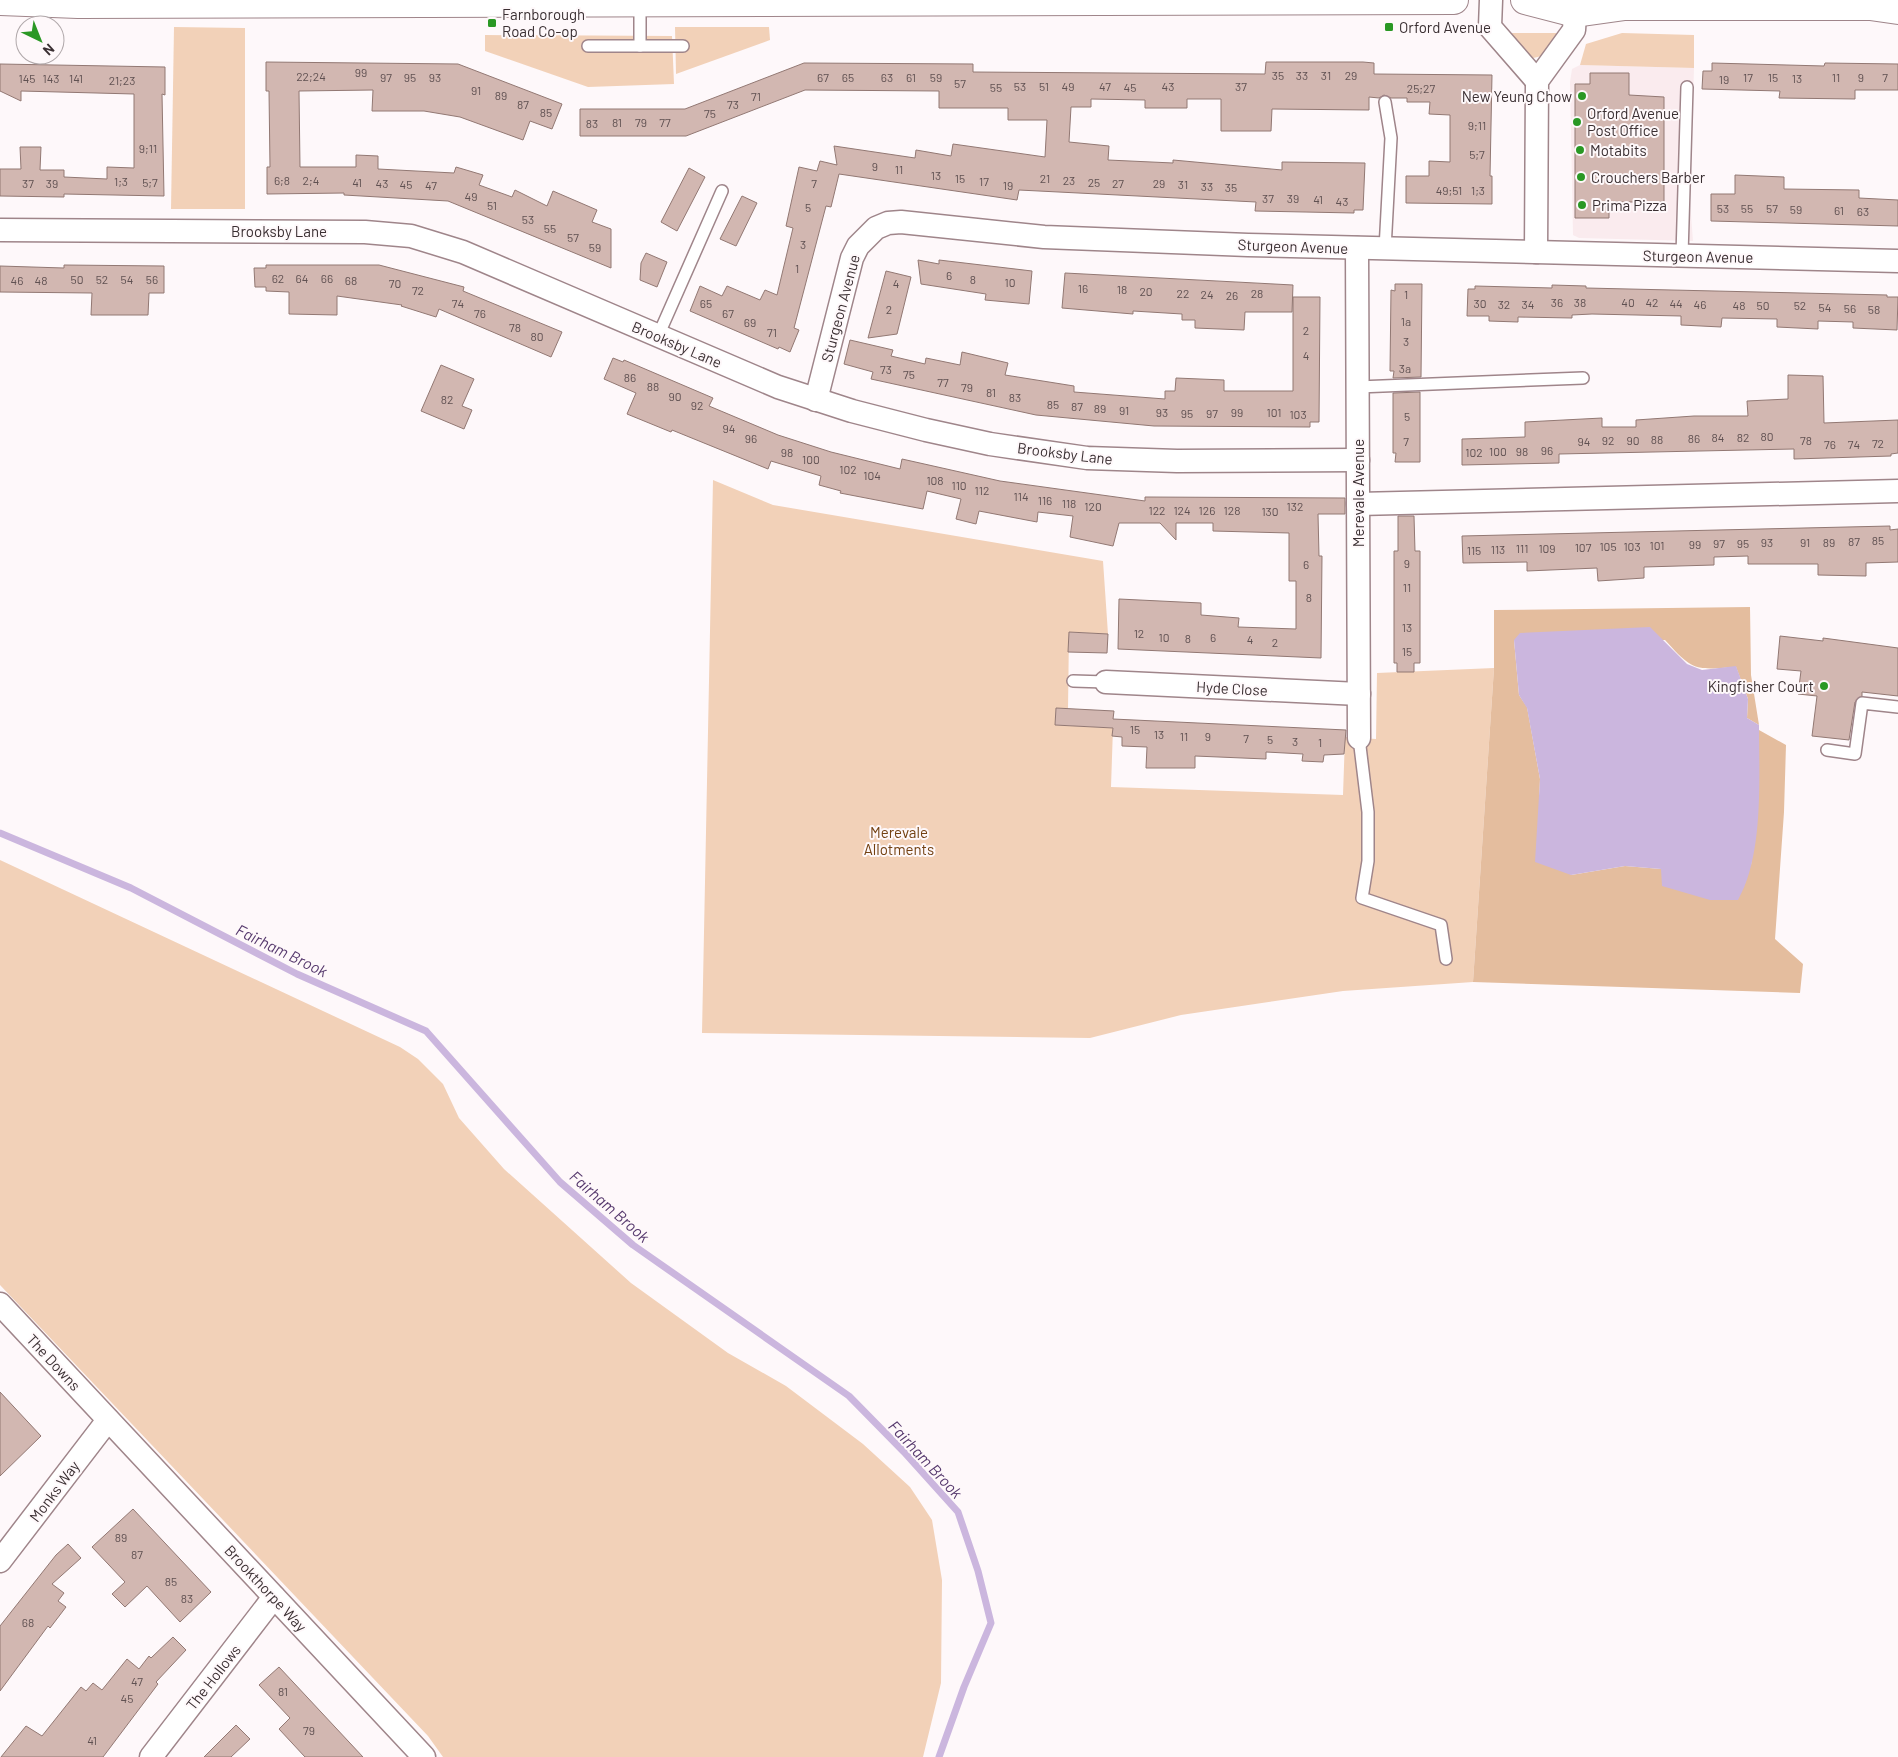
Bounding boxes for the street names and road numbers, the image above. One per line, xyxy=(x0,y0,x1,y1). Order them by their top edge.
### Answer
street label: Brooksby Lane xyxy=(231,222,327,240)
street label: Sturgeon Avenue xyxy=(1237,235,1349,257)
street label: Sturgeon Avenue xyxy=(1643,246,1753,266)
street label: Sturgeon Avenue xyxy=(817,252,863,364)
street label: Brooksby Lane xyxy=(629,317,725,371)
street label: Brooksby Lane xyxy=(1016,438,1114,468)
street label: Merevale Avenue xyxy=(1349,439,1367,547)
street label: Hyde Close xyxy=(1196,677,1268,699)
street label: The Downs xyxy=(23,1330,85,1394)
street label: Monks Way xyxy=(25,1457,83,1525)
street label: Brookthorpe Way xyxy=(221,1541,311,1635)
street label: The Hollows xyxy=(182,1641,244,1713)

